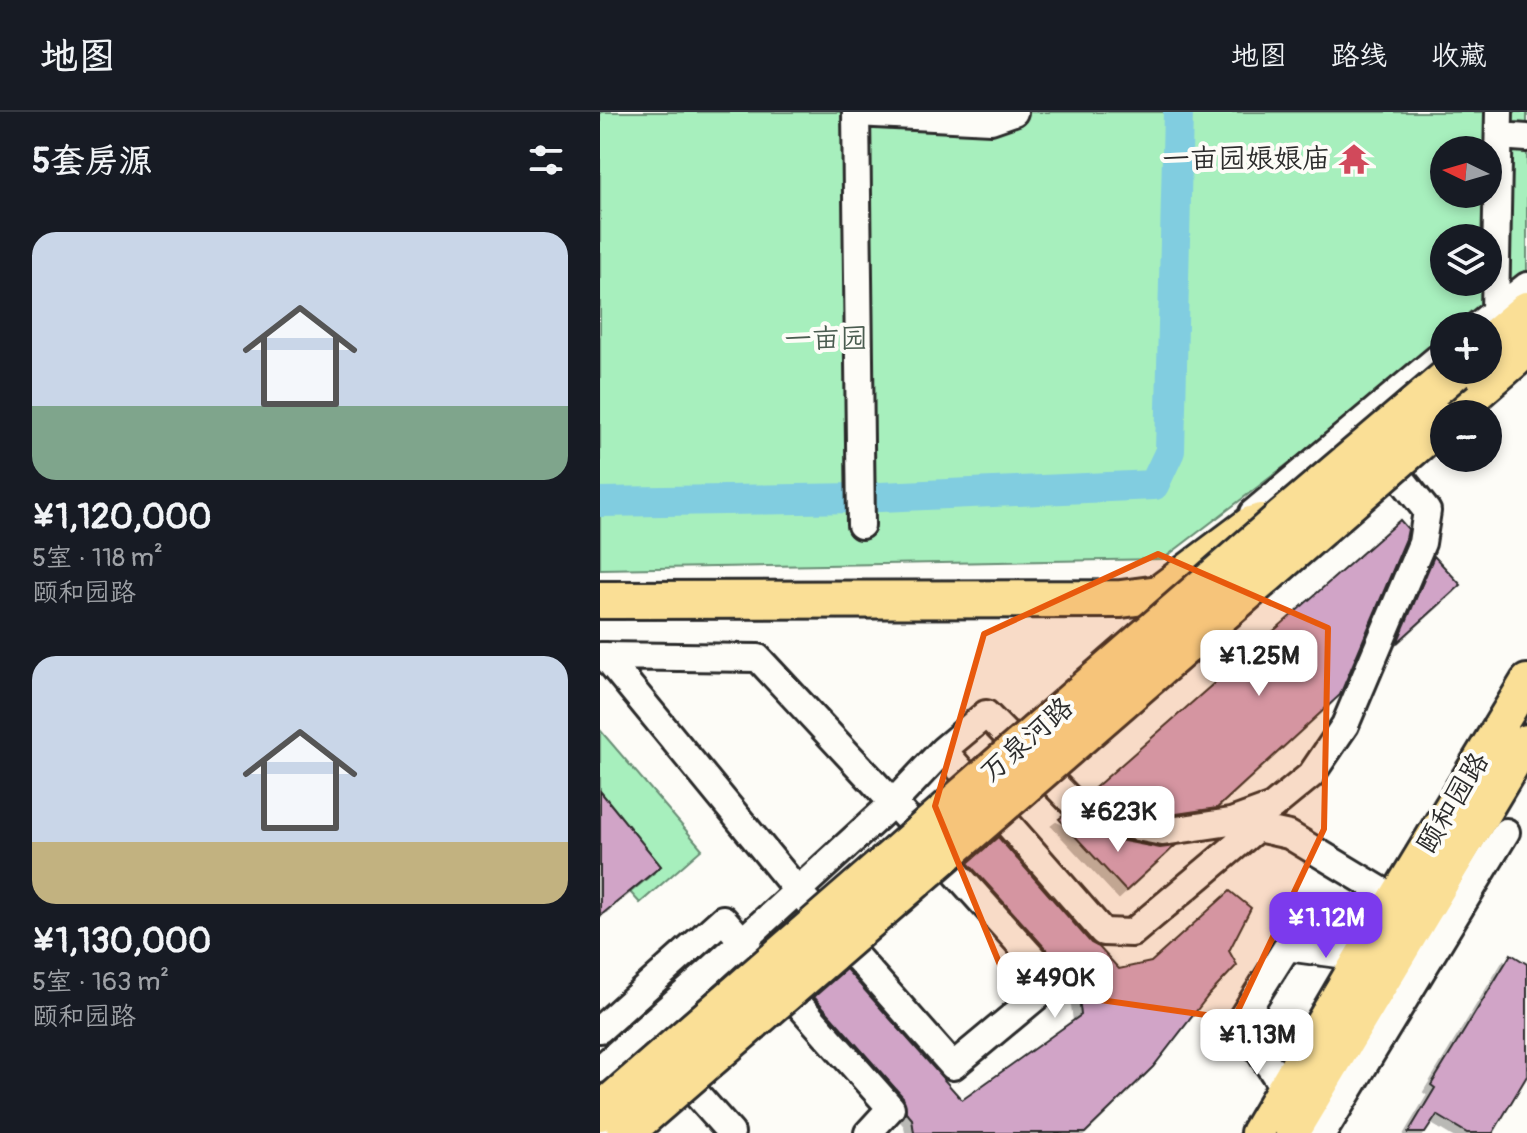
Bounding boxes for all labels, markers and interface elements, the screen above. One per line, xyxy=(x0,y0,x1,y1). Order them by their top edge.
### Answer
text: 地图 xyxy=(40,33,116,81)
text: 地图 xyxy=(1231,39,1287,74)
text: 路线 xyxy=(1331,39,1387,74)
text: 收藏 xyxy=(1431,39,1487,74)
north arrow xyxy=(1430,136,1502,208)
map controls xyxy=(1430,136,1502,472)
icon: filters xyxy=(524,138,568,182)
text: 5套房源 xyxy=(32,140,152,183)
place label: 一亩园娘娘庙 xyxy=(1162,142,1330,177)
temple icon: 一亩园娘娘庙 xyxy=(1337,142,1371,176)
button: layers xyxy=(1430,224,1502,296)
icon: home xyxy=(228,284,372,428)
button: + xyxy=(1430,312,1502,384)
park label: 一亩园 xyxy=(784,322,868,357)
button: − xyxy=(1430,400,1502,472)
text: ¥1,120,000 xyxy=(32,496,211,539)
text: 5室 · 118 m² xyxy=(32,542,163,574)
text: 颐和园路 xyxy=(32,577,136,609)
pin: ¥1.25M xyxy=(1194,630,1324,698)
text: ¥1.25M xyxy=(1218,640,1300,672)
street label: 万泉河路 xyxy=(973,690,1081,790)
icon: home xyxy=(228,708,372,852)
street label: 颐和园路 xyxy=(1409,746,1497,860)
pin: ¥623K xyxy=(1062,786,1174,854)
text: ¥623K xyxy=(1079,796,1157,828)
pin: ¥1.12M xyxy=(1261,892,1391,960)
text: ¥1.12M xyxy=(1287,902,1365,934)
text: ¥1,130,000 xyxy=(32,920,211,963)
pin: ¥490K xyxy=(999,952,1111,1020)
text: ¥490K xyxy=(1015,962,1095,994)
text: 5室 · 163 m² xyxy=(32,966,169,998)
text: 颐和园路 xyxy=(32,1001,136,1033)
pin: ¥1.13M xyxy=(1192,1009,1322,1077)
text: ¥1.13M xyxy=(1218,1019,1296,1051)

